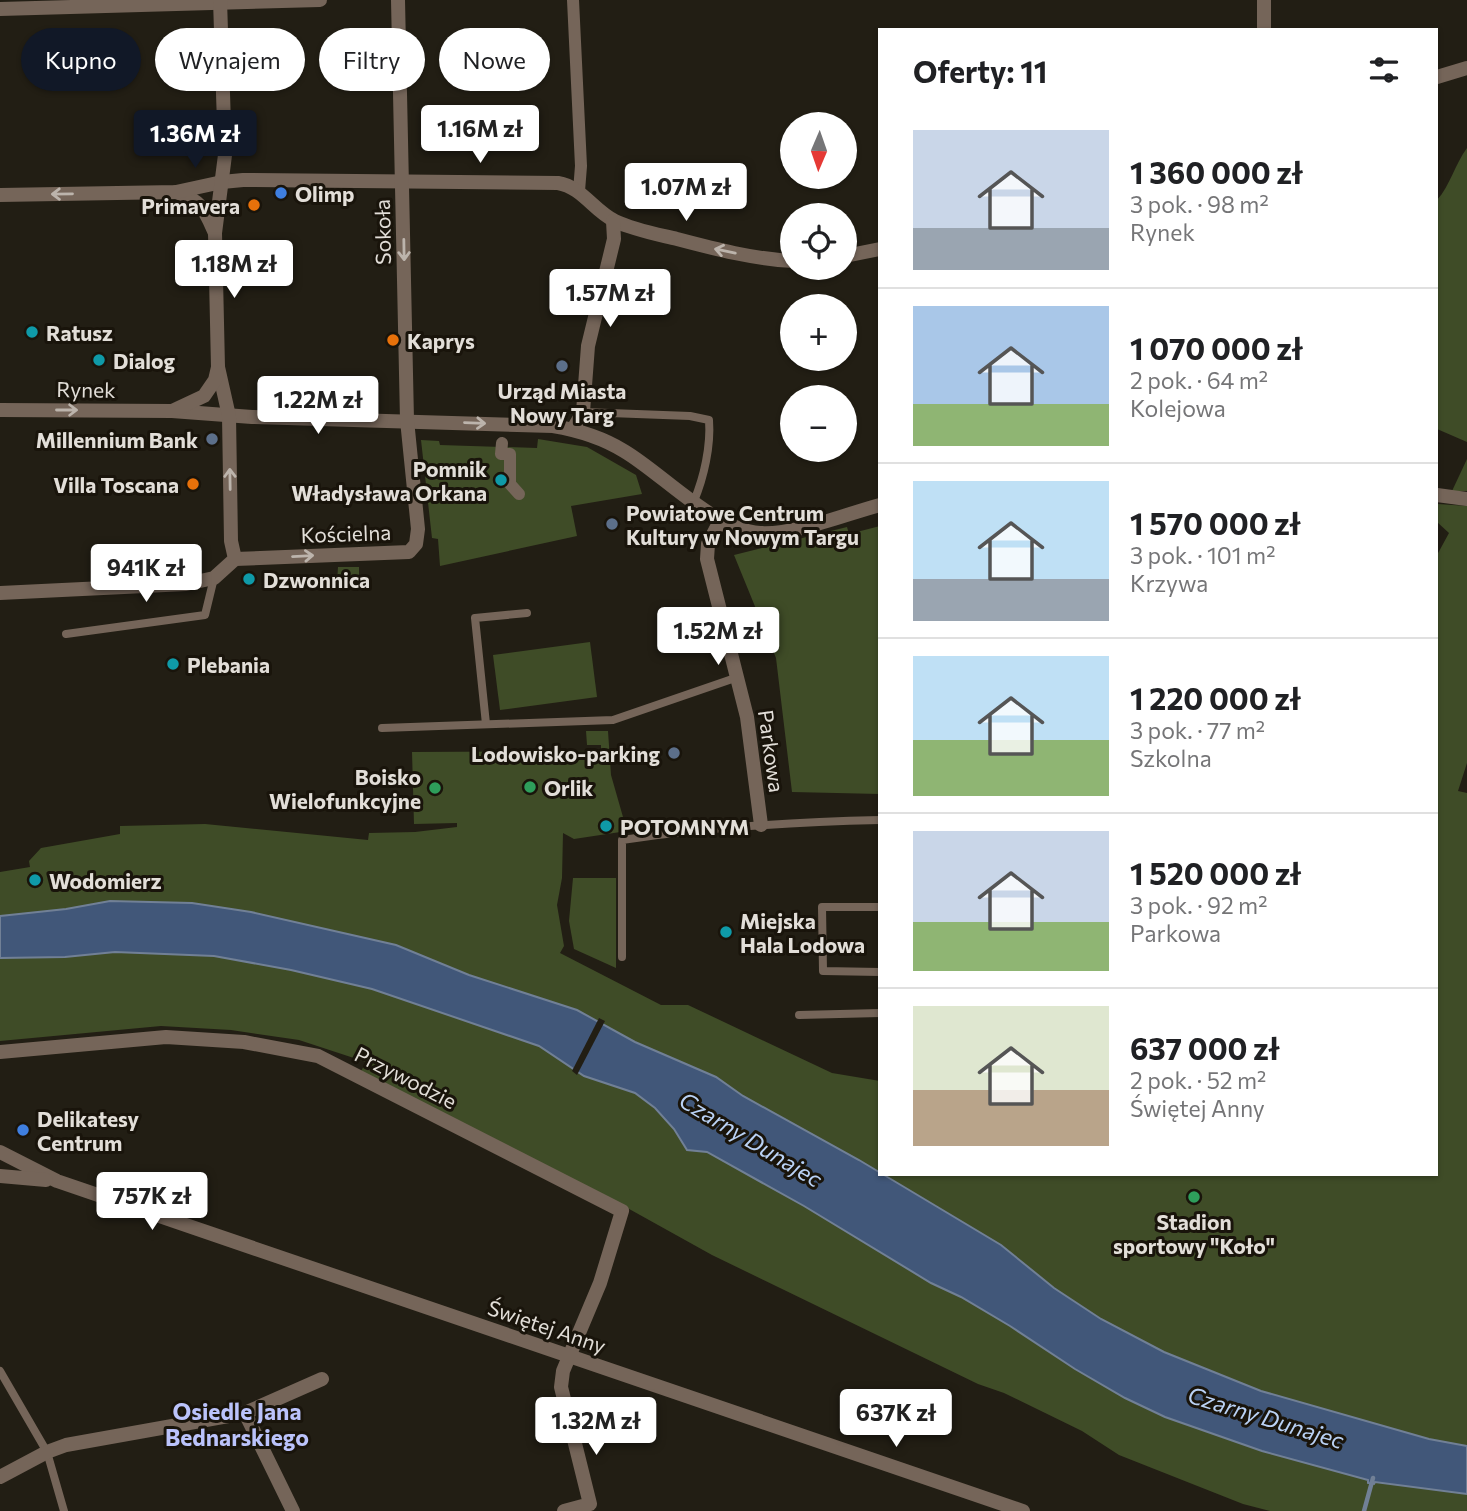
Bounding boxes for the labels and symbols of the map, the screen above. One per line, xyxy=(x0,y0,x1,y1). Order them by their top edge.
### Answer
pin: 1.16M zł xyxy=(408,106,552,165)
pin: 1.36M zł xyxy=(123,110,267,170)
north arrow xyxy=(780,112,858,189)
pin: 1.07M zł xyxy=(614,164,758,223)
place label: Olimp xyxy=(295,181,354,206)
marker: Olimp xyxy=(273,185,289,201)
one-way arrow xyxy=(51,187,74,201)
place label: Primavera xyxy=(141,193,240,218)
marker: Primavera xyxy=(246,197,262,213)
street label: Sokoła xyxy=(369,199,395,265)
one-way arrow xyxy=(397,238,410,261)
pin: 1.18M zł xyxy=(162,240,306,300)
one-way arrow xyxy=(714,243,737,257)
pin: 1.57M zł xyxy=(538,270,682,329)
place label: Ratusz xyxy=(46,320,113,345)
marker: Ratusz xyxy=(24,324,40,340)
place label: Kaprys xyxy=(407,328,475,353)
marker: Kaprys xyxy=(385,332,401,348)
place label: Dialog xyxy=(113,348,176,373)
marker: Dialog xyxy=(91,352,107,368)
marker: Urząd Miasta Nowy Targ xyxy=(554,358,570,374)
street label: Rynek xyxy=(56,376,116,402)
pin: 1.22M zł xyxy=(246,376,390,436)
place label: Urząd Miasta Nowy Targ xyxy=(498,378,626,427)
one-way arrow xyxy=(56,403,79,416)
one-way arrow xyxy=(464,416,487,429)
place label: Millennium Bank xyxy=(36,427,198,452)
marker: Millennium Bank xyxy=(204,431,220,447)
place label: Pomnik Władysława Orkana xyxy=(291,456,487,505)
one-way arrow xyxy=(223,467,237,490)
place label: Villa Toscana xyxy=(53,472,179,497)
marker: Pomnik Władysława Orkana xyxy=(493,472,509,488)
marker: Villa Toscana xyxy=(185,476,201,492)
place label: Powiatowe Centrum Kultury w Nowym Targu xyxy=(626,500,859,549)
marker: Powiatowe Centrum Kultury w Nowym Targu xyxy=(604,516,620,532)
street label: Kościelna xyxy=(300,519,392,547)
pin: 941K zł xyxy=(81,544,211,604)
one-way arrow xyxy=(291,549,313,562)
place label: Dzwonnica xyxy=(263,567,370,592)
marker: Dzwonnica xyxy=(241,571,257,587)
pin: 1.52M zł xyxy=(646,608,790,667)
place label: Plebania xyxy=(187,652,270,677)
marker: Plebania xyxy=(165,656,181,672)
street label: Parkowa xyxy=(754,708,790,794)
place label: Lodowisko-parking xyxy=(471,741,660,766)
marker: Lodowisko-parking xyxy=(666,745,682,761)
place label: Boisko Wielofunkcyjne xyxy=(269,764,421,813)
place label: Orlik xyxy=(544,775,593,800)
marker: Orlik xyxy=(522,779,538,795)
marker: Boisko Wielofunkcyjne xyxy=(427,780,443,796)
place label: POTOMNYM xyxy=(620,814,749,839)
marker: POTOMNYM xyxy=(598,818,614,834)
place label: Wodomierz xyxy=(49,868,162,893)
marker: Wodomierz xyxy=(27,872,43,888)
place label: Miejska Hala Lodowa xyxy=(740,908,865,957)
marker: Miejska Hala Lodowa xyxy=(718,924,734,940)
street label: Przywodzie xyxy=(351,1041,461,1113)
water label: Czarny Dunajec xyxy=(674,1085,828,1193)
place label: Delikatesy Centrum xyxy=(37,1106,140,1155)
marker: Delikatesy Centrum xyxy=(15,1122,31,1138)
pin: 757K zł xyxy=(87,1172,217,1232)
marker: Stadion sportowy "Koło" xyxy=(1186,1189,1202,1205)
place label: Stadion sportowy "Koło" xyxy=(1113,1209,1275,1258)
street label: Świętej Anny xyxy=(485,1294,609,1358)
water label: Czarny Dunajec xyxy=(1185,1380,1348,1454)
pin: 637K zł xyxy=(831,1390,961,1449)
district label: Osiedle Jana Bednarskiego xyxy=(165,1397,309,1451)
pin: 1.32M zł xyxy=(524,1398,668,1457)

